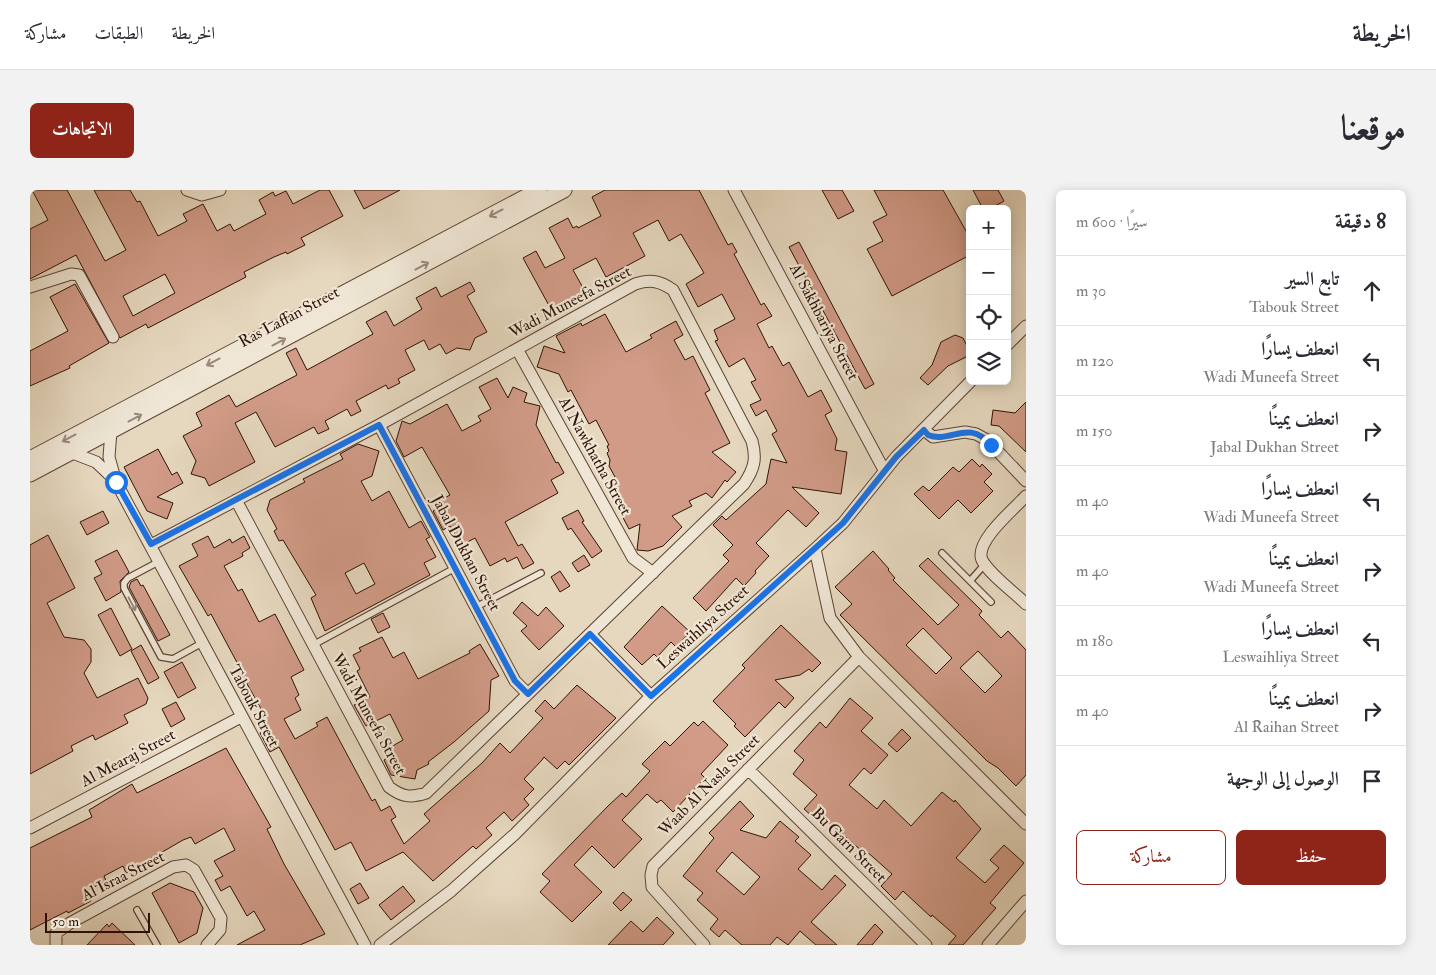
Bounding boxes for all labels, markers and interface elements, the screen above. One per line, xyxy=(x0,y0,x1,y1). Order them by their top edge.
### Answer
text: الخريطة xyxy=(1353,18,1411,49)
text: مشاركة xyxy=(25,22,66,45)
text: الطبقات xyxy=(94,22,143,45)
text: الخريطة xyxy=(171,22,215,45)
button: الاتجاهات xyxy=(30,103,134,158)
text: موقعنا xyxy=(1341,106,1406,150)
map controls xyxy=(966,205,1011,385)
button: + xyxy=(966,205,1011,250)
text: 8 دقيقة xyxy=(1335,208,1386,235)
one-way arrow xyxy=(489,209,504,218)
text: سيرًا · 600 m xyxy=(1076,212,1148,232)
button: − xyxy=(966,250,1011,295)
street label: Al Sakhbariya Street xyxy=(784,259,863,384)
one-way arrow xyxy=(414,261,429,270)
street label: Wadi Muneefa Street xyxy=(504,261,635,343)
text: تابع السير xyxy=(1285,267,1339,291)
icon: ahead xyxy=(1358,277,1386,305)
text: 30 m xyxy=(1076,281,1106,301)
street label: Ras Laffan Street xyxy=(235,282,343,352)
button: locate xyxy=(966,295,1011,340)
text: Tabouk Street xyxy=(1249,297,1339,317)
one-way arrow xyxy=(271,337,286,347)
text: انعطف يسارًا xyxy=(1261,337,1339,361)
button: layers xyxy=(966,340,1011,385)
icon: left xyxy=(1358,347,1386,375)
text: 120 m xyxy=(1076,351,1114,371)
one-way arrow xyxy=(206,358,221,367)
text: Wadi Muneefa Street xyxy=(1203,367,1339,387)
street label: Al Nawkhatha Street xyxy=(554,392,636,519)
text: انعطف يمينًا xyxy=(1269,407,1339,431)
one-way arrow xyxy=(127,413,142,423)
icon: right xyxy=(1358,417,1386,445)
text: 150 m xyxy=(1076,421,1113,441)
one-way arrow xyxy=(62,433,77,443)
route end xyxy=(980,434,1003,457)
text: Jabal Dukhan Street xyxy=(1210,437,1339,457)
route start xyxy=(105,471,128,494)
text: انعطف يسارًا xyxy=(1261,477,1339,501)
icon: left xyxy=(1358,487,1386,515)
street label: Jabal Dukhan Street xyxy=(426,491,505,615)
text: 40 m xyxy=(1076,491,1109,511)
text: Wadi Muneefa Street xyxy=(1203,507,1339,527)
text: انعطف يمينًا xyxy=(1269,547,1339,571)
icon: right xyxy=(1358,557,1386,585)
text: 40 m xyxy=(1076,561,1109,581)
text: Wadi Muneefa Street xyxy=(1203,577,1339,597)
street label: Leswaihliya Street xyxy=(653,581,753,673)
one-way arrow xyxy=(128,596,137,611)
text: انعطف يسارًا xyxy=(1261,617,1339,641)
icon: left xyxy=(1358,627,1386,655)
text: 180 m xyxy=(1076,631,1113,651)
text: Leswaihliya Street xyxy=(1222,647,1339,667)
street label: Wadi Muneefa Street xyxy=(327,649,411,778)
street label: Tabouk Street xyxy=(224,662,284,750)
text: انعطف يمينًا xyxy=(1269,687,1339,711)
icon: right xyxy=(1358,697,1386,725)
text: 40 m xyxy=(1076,701,1109,721)
text: Al Raihan Street xyxy=(1234,717,1339,737)
street label: Al Mearaj Street xyxy=(76,725,179,792)
street label: Waab Al Nasla Street xyxy=(653,730,764,841)
text: الوصول إلى الوجهة xyxy=(1227,767,1339,791)
icon: arrive xyxy=(1358,767,1386,795)
street label: Bu Garn Street xyxy=(807,803,891,887)
button: مشاركة xyxy=(1076,830,1226,885)
button: حفظ xyxy=(1236,830,1386,885)
street label: Al Israa Street xyxy=(77,847,168,906)
scale bar xyxy=(45,910,150,933)
text: 50 m xyxy=(52,913,79,930)

